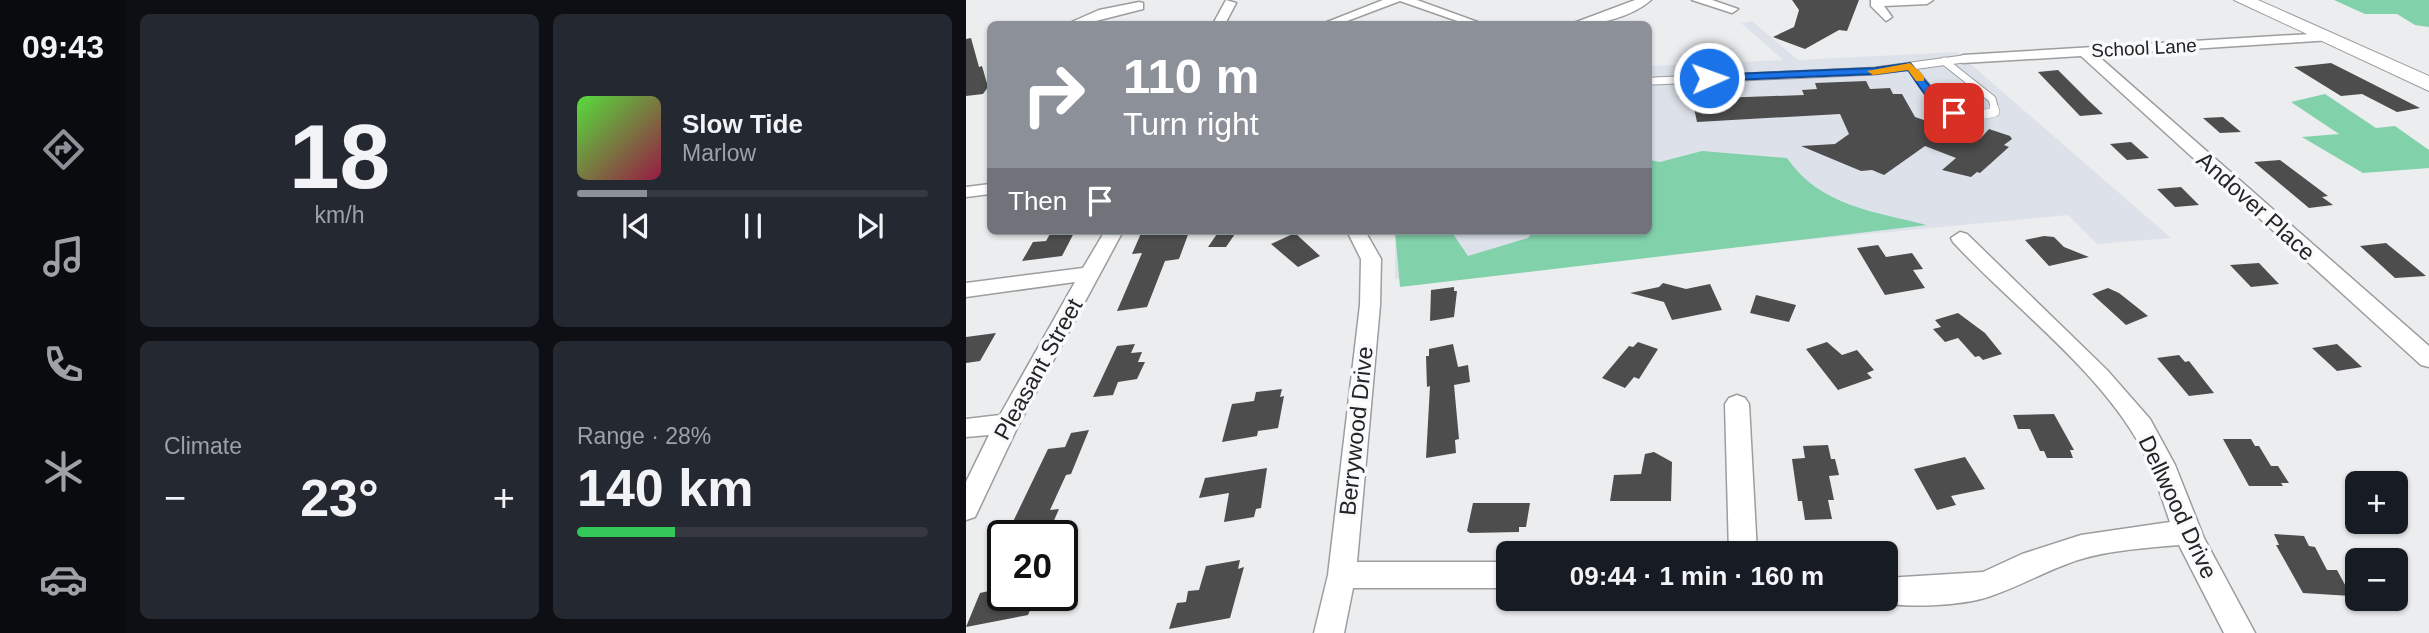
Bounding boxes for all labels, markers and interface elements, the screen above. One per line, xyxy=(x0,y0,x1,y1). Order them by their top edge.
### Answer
text: 09:43 xyxy=(22,29,104,65)
street label: School Lane xyxy=(2091,35,2197,61)
position arrow xyxy=(1672,41,1746,115)
icon: right xyxy=(1008,49,1099,140)
text: 110 m xyxy=(1123,49,1259,103)
pin xyxy=(1924,83,1984,143)
icon: arrive xyxy=(1935,94,1973,132)
text: 18 xyxy=(289,106,390,207)
text: Turn right xyxy=(1123,106,1259,142)
text: Slow Tide xyxy=(682,109,803,139)
icon: directions xyxy=(39,125,88,174)
text: Marlow xyxy=(682,140,756,166)
street label: Andover Place xyxy=(2192,146,2320,266)
icon: arrive xyxy=(1081,182,1119,220)
text: Then xyxy=(1008,186,1067,216)
text: km/h xyxy=(315,202,364,228)
icon: previous xyxy=(617,207,655,245)
icon: pause xyxy=(734,207,772,245)
icon: next xyxy=(851,207,889,245)
icon: music xyxy=(39,232,88,281)
street label: Pleasant Street xyxy=(989,293,1088,444)
icon: phone xyxy=(39,340,88,389)
street label: Berrywood Drive xyxy=(1334,345,1378,517)
text: Range · 28% xyxy=(577,423,711,449)
street label: Dellwood Drive xyxy=(2134,431,2222,583)
text: Climate xyxy=(164,433,242,459)
icon: climate xyxy=(39,447,88,496)
text: 140 km xyxy=(577,459,753,517)
text: 23° xyxy=(300,469,379,527)
map controls xyxy=(2345,471,2408,611)
button: + xyxy=(2345,471,2408,534)
text: − xyxy=(164,477,186,519)
text: + xyxy=(493,477,515,519)
speed limit sign: 20 xyxy=(987,520,1078,611)
button: − xyxy=(2345,548,2408,611)
icon: car xyxy=(39,555,88,604)
text: 09:44 · 1 min · 160 m xyxy=(1570,561,1824,591)

